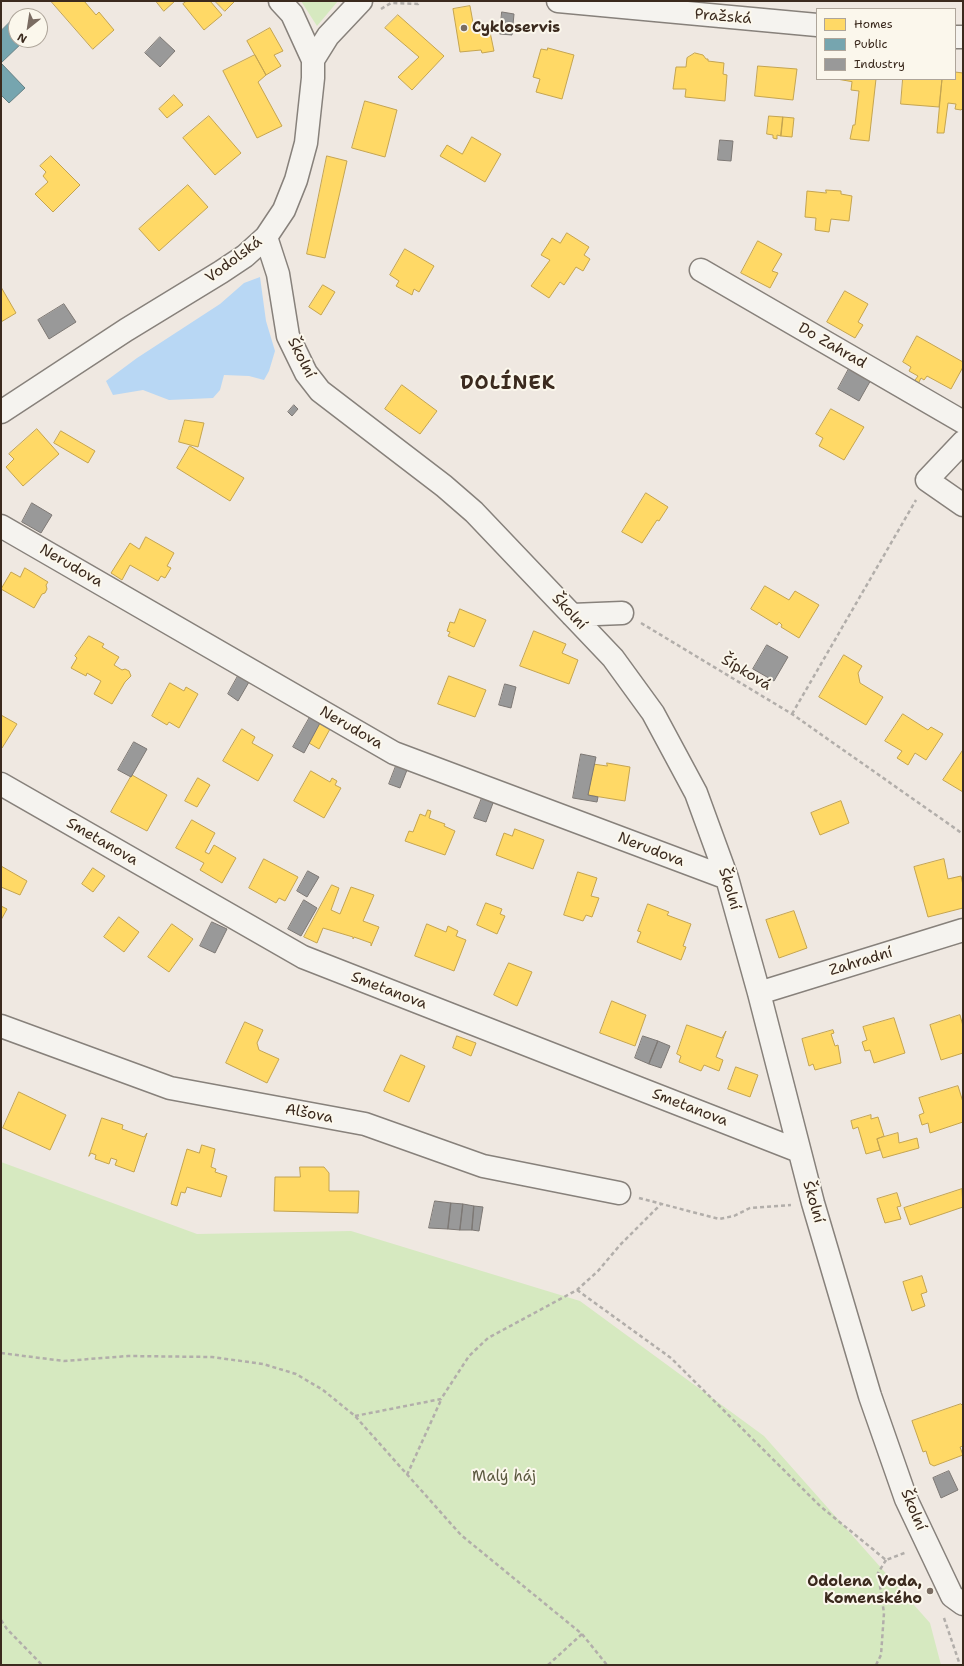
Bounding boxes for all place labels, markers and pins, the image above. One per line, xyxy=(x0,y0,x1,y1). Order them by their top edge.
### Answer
place label: Cykloservis xyxy=(472,19,560,37)
marker: Cykloservis xyxy=(459,23,469,33)
place label: Odolena Voda, Komenského xyxy=(807,1573,922,1608)
marker: Odolena Voda, Komenského xyxy=(925,1586,935,1596)

